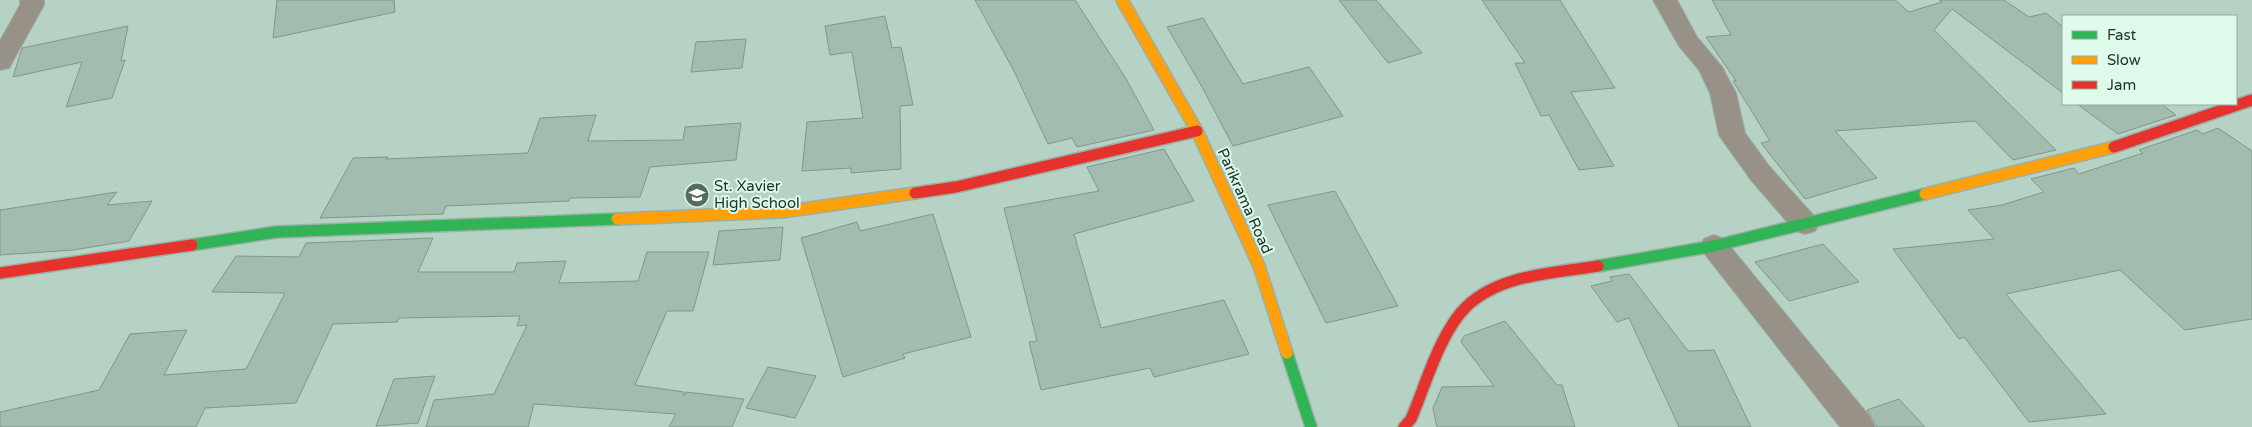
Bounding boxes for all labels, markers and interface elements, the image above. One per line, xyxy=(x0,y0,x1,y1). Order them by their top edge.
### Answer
legend xyxy=(2062,15,2237,105)
text: Fast xyxy=(2107,26,2137,44)
text: Slow xyxy=(2107,51,2141,69)
text: Jam xyxy=(2107,76,2136,94)
street label: Parikrama Road xyxy=(1214,145,1276,257)
place label: St. Xavier High School xyxy=(714,177,800,212)
school or university icon: St. Xavier High School xyxy=(684,182,710,208)

